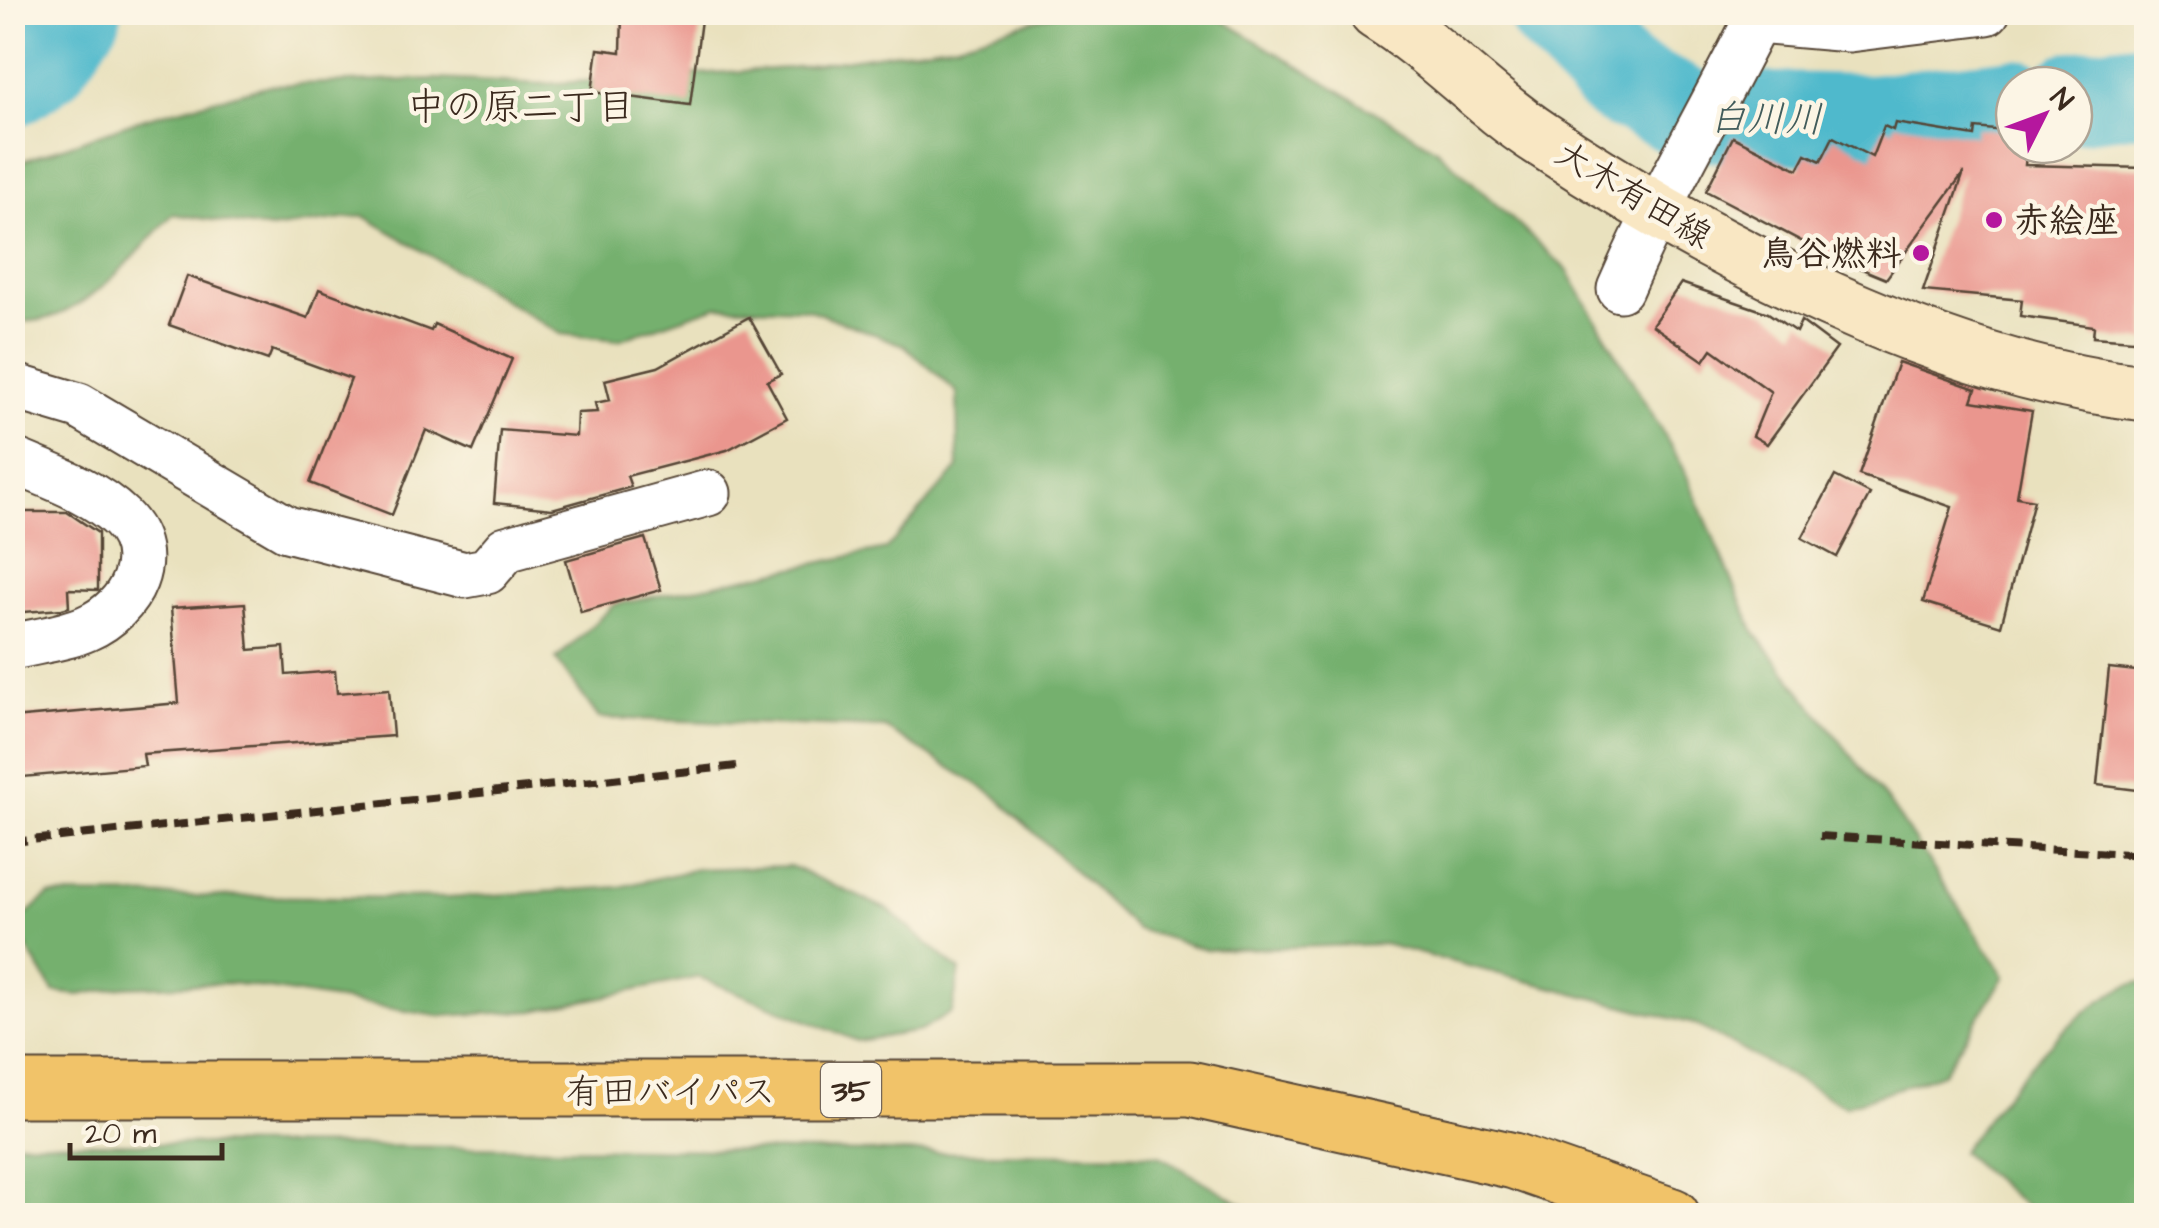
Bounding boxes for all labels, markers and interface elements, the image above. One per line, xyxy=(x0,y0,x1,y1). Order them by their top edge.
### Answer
north arrow xyxy=(1994,65,2094,165)
text: N xyxy=(2041,80,2082,119)
district label: 中の原二丁目 xyxy=(407,82,635,134)
water label: 白川川 xyxy=(1709,93,1823,147)
street label: 大木有田線 xyxy=(1546,129,1721,261)
place label: 赤絵座 xyxy=(2014,197,2119,246)
marker: 赤絵座 xyxy=(1983,209,2005,231)
place label: 鳥谷燃料 xyxy=(1761,230,1901,279)
marker: 鳥谷燃料 xyxy=(1910,242,1932,264)
road number: 35 xyxy=(821,1063,881,1117)
street label: 有田バイパス xyxy=(566,1068,776,1117)
scale bar xyxy=(70,1098,222,1160)
text: 20 m xyxy=(85,1113,157,1155)

